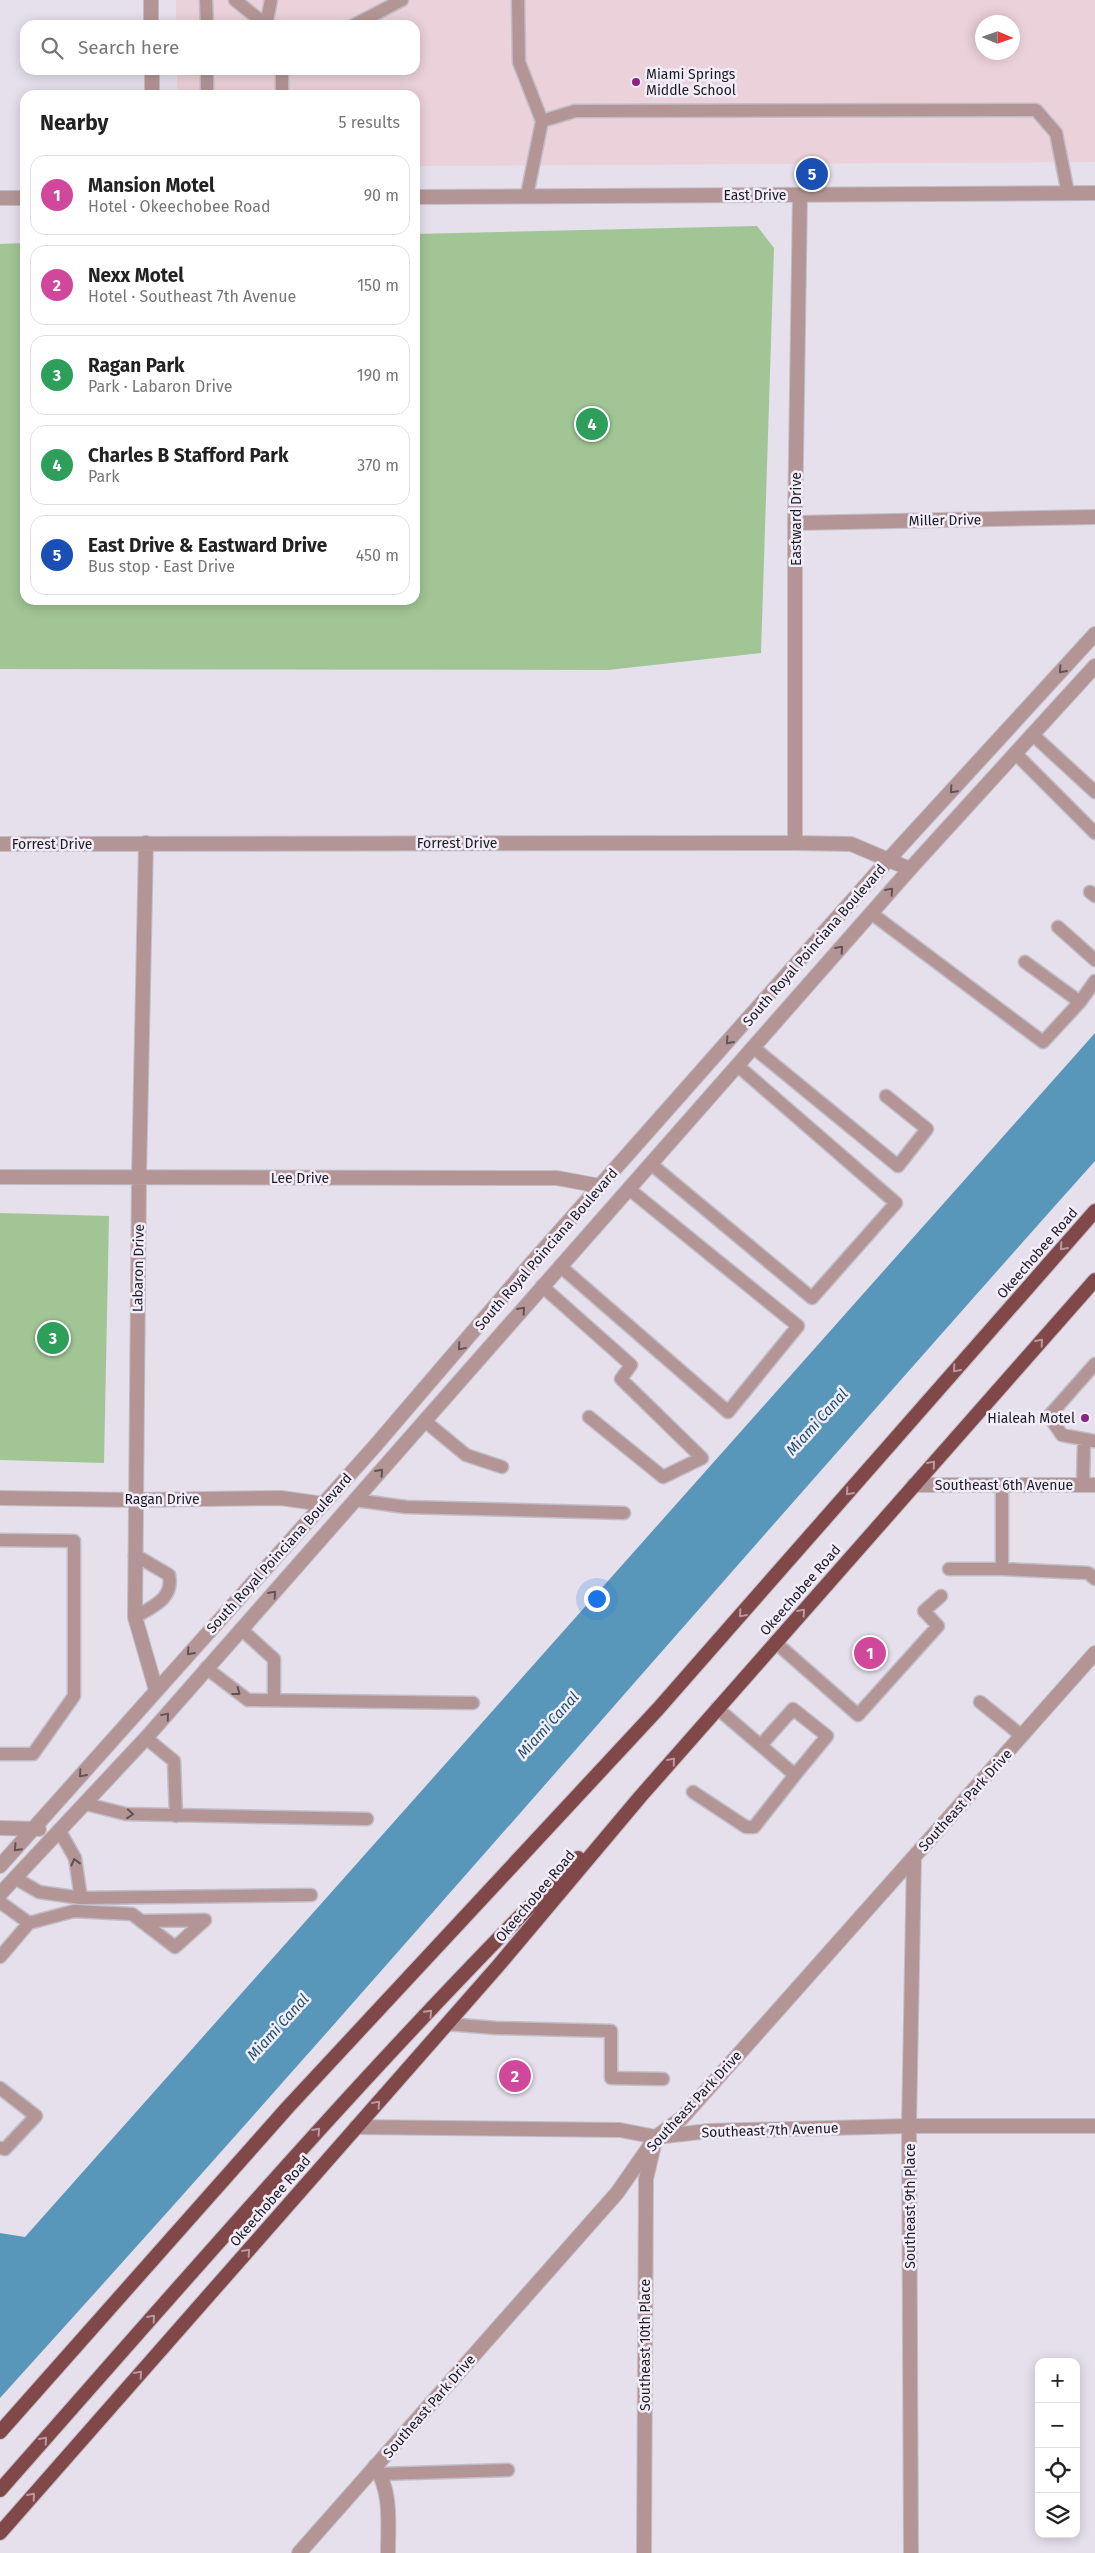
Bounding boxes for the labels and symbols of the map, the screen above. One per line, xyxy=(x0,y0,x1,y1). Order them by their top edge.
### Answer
north arrow xyxy=(975,15,1020,60)
place label: Miami Springs Middle School xyxy=(646,66,736,99)
marker: Miami Springs Middle School xyxy=(630,76,642,88)
pin: 5 xyxy=(796,155,828,193)
street label: East Drive xyxy=(724,187,786,204)
pin: 4 xyxy=(576,405,608,443)
street label: Eastward Drive xyxy=(788,472,805,566)
street label: Miller Drive xyxy=(909,511,981,530)
one-way arrow xyxy=(1059,664,1068,673)
one-way arrow xyxy=(950,784,959,793)
street label: Forrest Drive xyxy=(417,835,497,852)
street label: Forrest Drive xyxy=(12,836,92,853)
street label: South Royal Poinciana Boulevard xyxy=(739,861,889,1030)
one-way arrow xyxy=(885,887,894,896)
one-way arrow xyxy=(834,945,843,954)
one-way arrow xyxy=(726,1035,735,1044)
street label: South Royal Poinciana Boulevard xyxy=(471,1165,621,1334)
street label: Lee Drive xyxy=(271,1170,329,1187)
street label: Okeechobee Road xyxy=(993,1204,1081,1302)
street label: Labaron Drive xyxy=(129,1224,148,1312)
one-way arrow xyxy=(1059,1242,1068,1251)
one-way arrow xyxy=(516,1307,524,1316)
pin: 3 xyxy=(37,1319,69,1357)
one-way arrow xyxy=(1034,1339,1043,1348)
one-way arrow xyxy=(457,1342,466,1351)
one-way arrow xyxy=(952,1364,961,1373)
water label: Miami Canal xyxy=(782,1385,852,1459)
place label: Hialeah Motel xyxy=(987,1410,1075,1427)
marker: Hialeah Motel xyxy=(1079,1412,1091,1424)
one-way arrow xyxy=(927,1461,936,1470)
one-way arrow xyxy=(374,1468,383,1477)
street label: South Royal Poinciana Boulevard xyxy=(203,1470,356,1637)
street label: Southeast 6th Avenue xyxy=(935,1477,1073,1494)
one-way arrow xyxy=(845,1486,854,1495)
street label: Ragan Drive xyxy=(124,1491,200,1508)
street label: Okeechobee Road xyxy=(756,1541,844,1639)
your location xyxy=(584,1586,610,1612)
one-way arrow xyxy=(267,1590,276,1599)
one-way arrow xyxy=(739,1608,747,1617)
one-way arrow xyxy=(796,1609,805,1618)
pin: 1 xyxy=(854,1634,886,1672)
one-way arrow xyxy=(187,1646,196,1655)
one-way arrow xyxy=(231,1686,240,1694)
water label: Miami Canal xyxy=(513,1688,583,1762)
one-way arrow xyxy=(160,1712,169,1721)
street label: Southeast Park Drive xyxy=(915,1746,1016,1855)
one-way arrow xyxy=(666,1757,675,1766)
one-way arrow xyxy=(79,1768,88,1777)
one-way arrow xyxy=(126,1808,134,1819)
one-way arrow xyxy=(14,1842,23,1851)
street label: Okeechobee Road xyxy=(492,1847,579,1946)
one-way arrow xyxy=(70,1858,81,1866)
water label: Miami Canal xyxy=(243,1990,313,2064)
one-way arrow xyxy=(423,2009,432,2018)
street label: Southeast Park Drive xyxy=(643,2047,745,2155)
pin: 2 xyxy=(499,2057,531,2095)
one-way arrow xyxy=(371,2100,380,2109)
street label: Southeast 7th Avenue xyxy=(701,2120,839,2141)
one-way arrow xyxy=(311,2127,320,2136)
street label: Southeast 9th Place xyxy=(902,2143,919,2269)
street label: Okeechobee Road xyxy=(226,2152,314,2250)
one-way arrow xyxy=(241,2249,250,2258)
street label: Southeast 10th Place xyxy=(637,2279,654,2411)
one-way arrow xyxy=(146,2315,155,2324)
street label: Southeast Park Drive xyxy=(380,2351,479,2462)
one-way arrow xyxy=(134,2371,143,2380)
one-way arrow xyxy=(38,2437,47,2446)
one-way arrow xyxy=(26,2493,35,2502)

